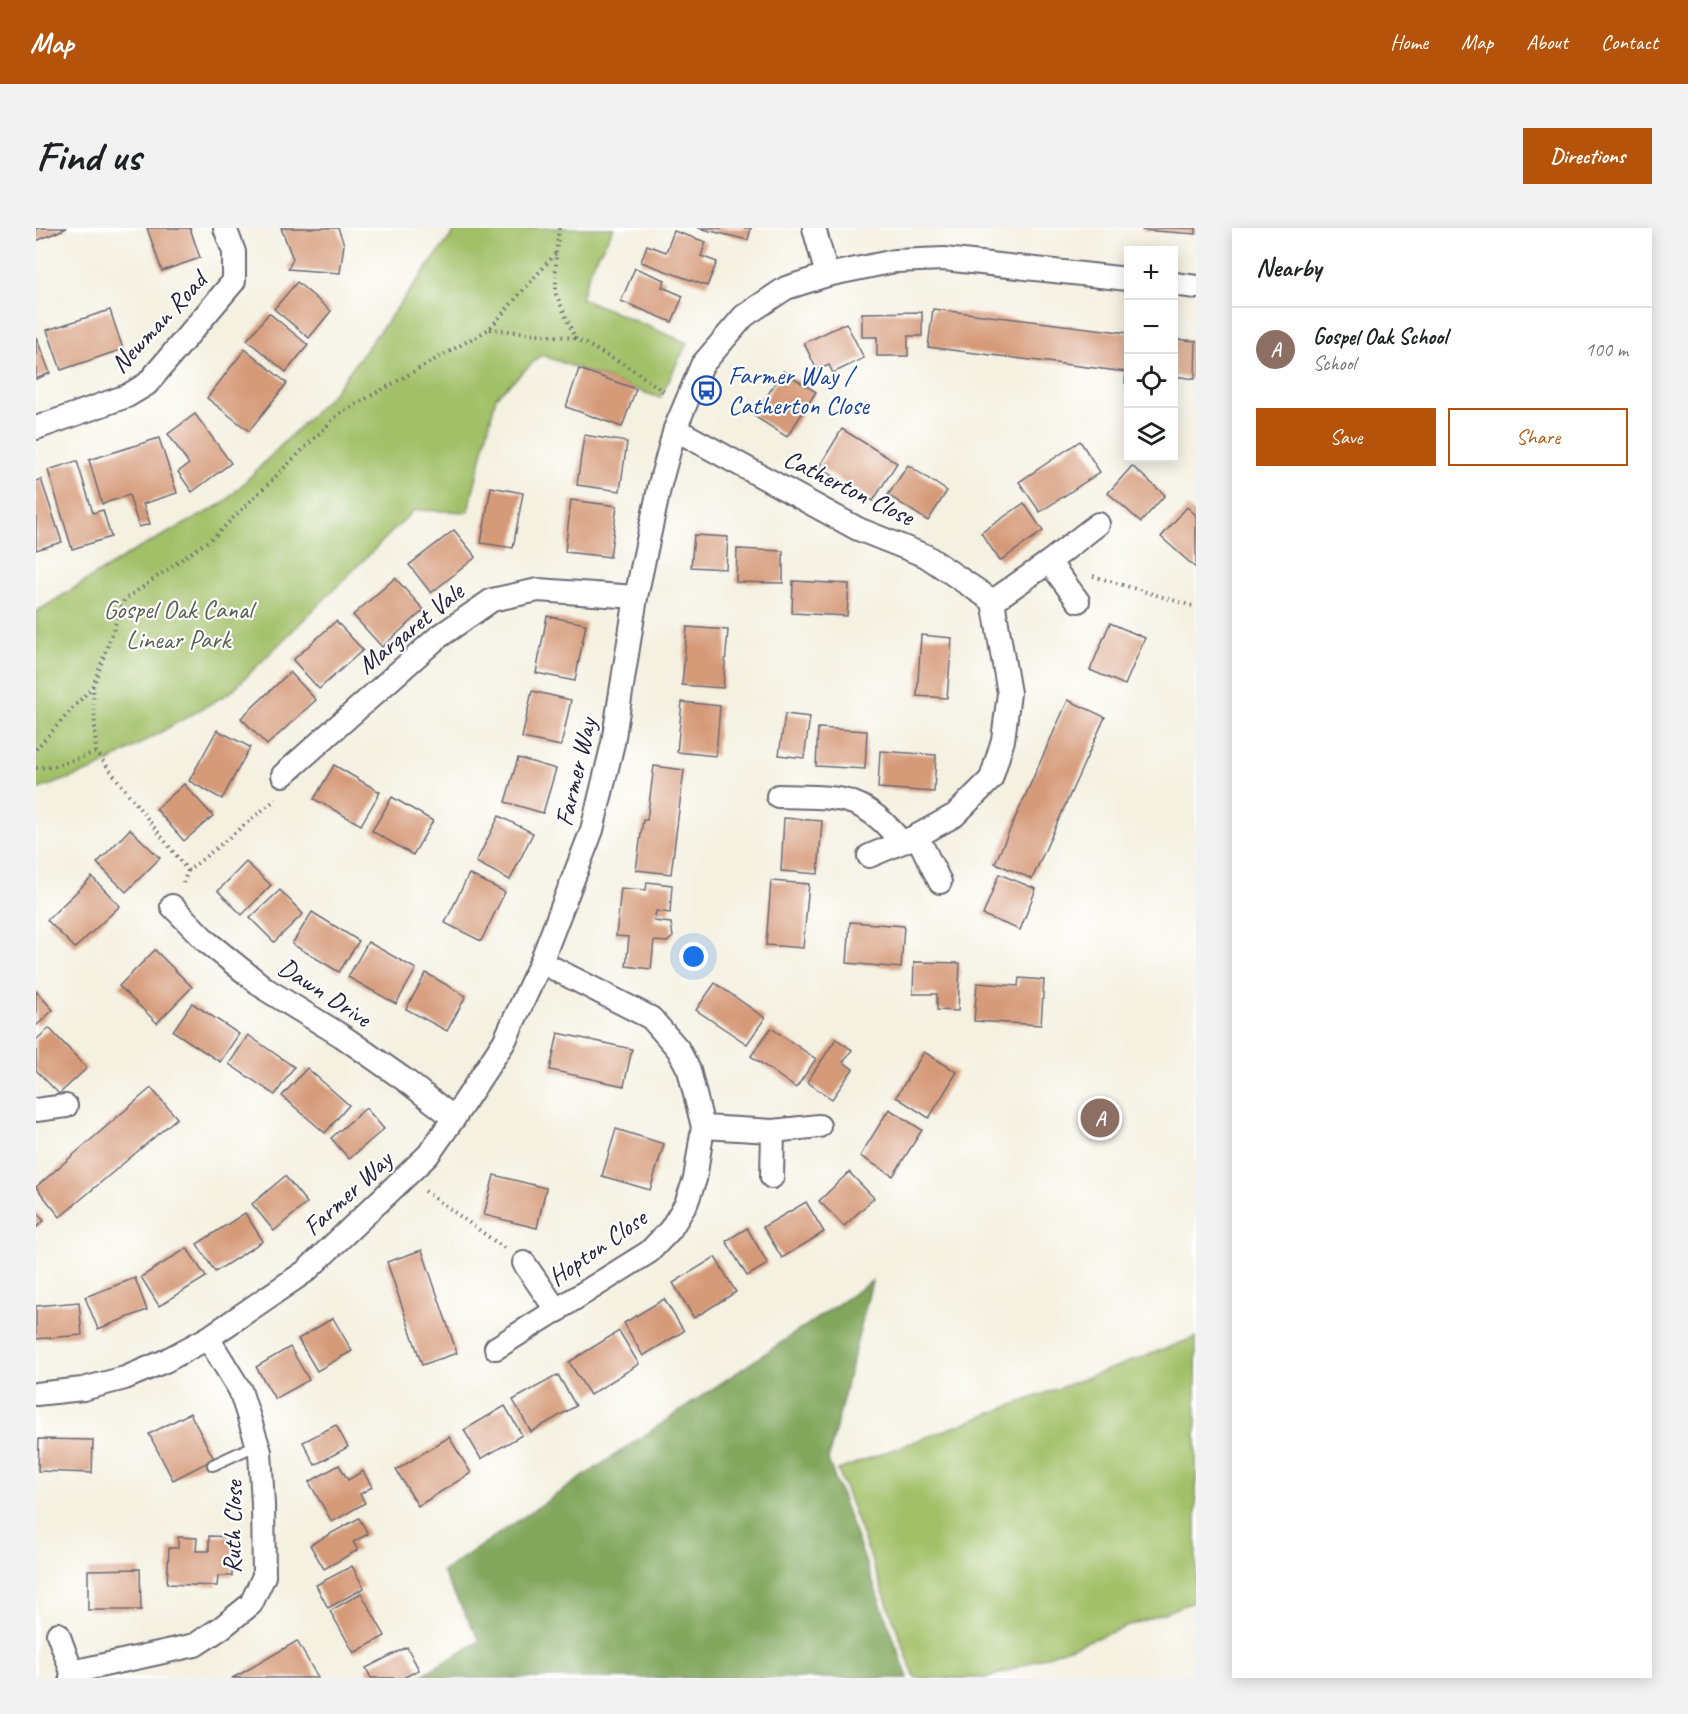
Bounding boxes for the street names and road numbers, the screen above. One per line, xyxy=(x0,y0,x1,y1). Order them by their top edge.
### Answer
street label: Newman Road xyxy=(103,262,216,380)
street label: Catherton Close xyxy=(778,442,921,534)
street label: Margaret Vale xyxy=(350,574,471,681)
street label: Farmer Way xyxy=(547,713,604,829)
street label: Dawn Drive xyxy=(272,950,379,1035)
street label: Farmer Way xyxy=(296,1142,400,1243)
street label: Hopton Close xyxy=(542,1200,655,1293)
street label: Ruth Close xyxy=(215,1479,250,1574)

